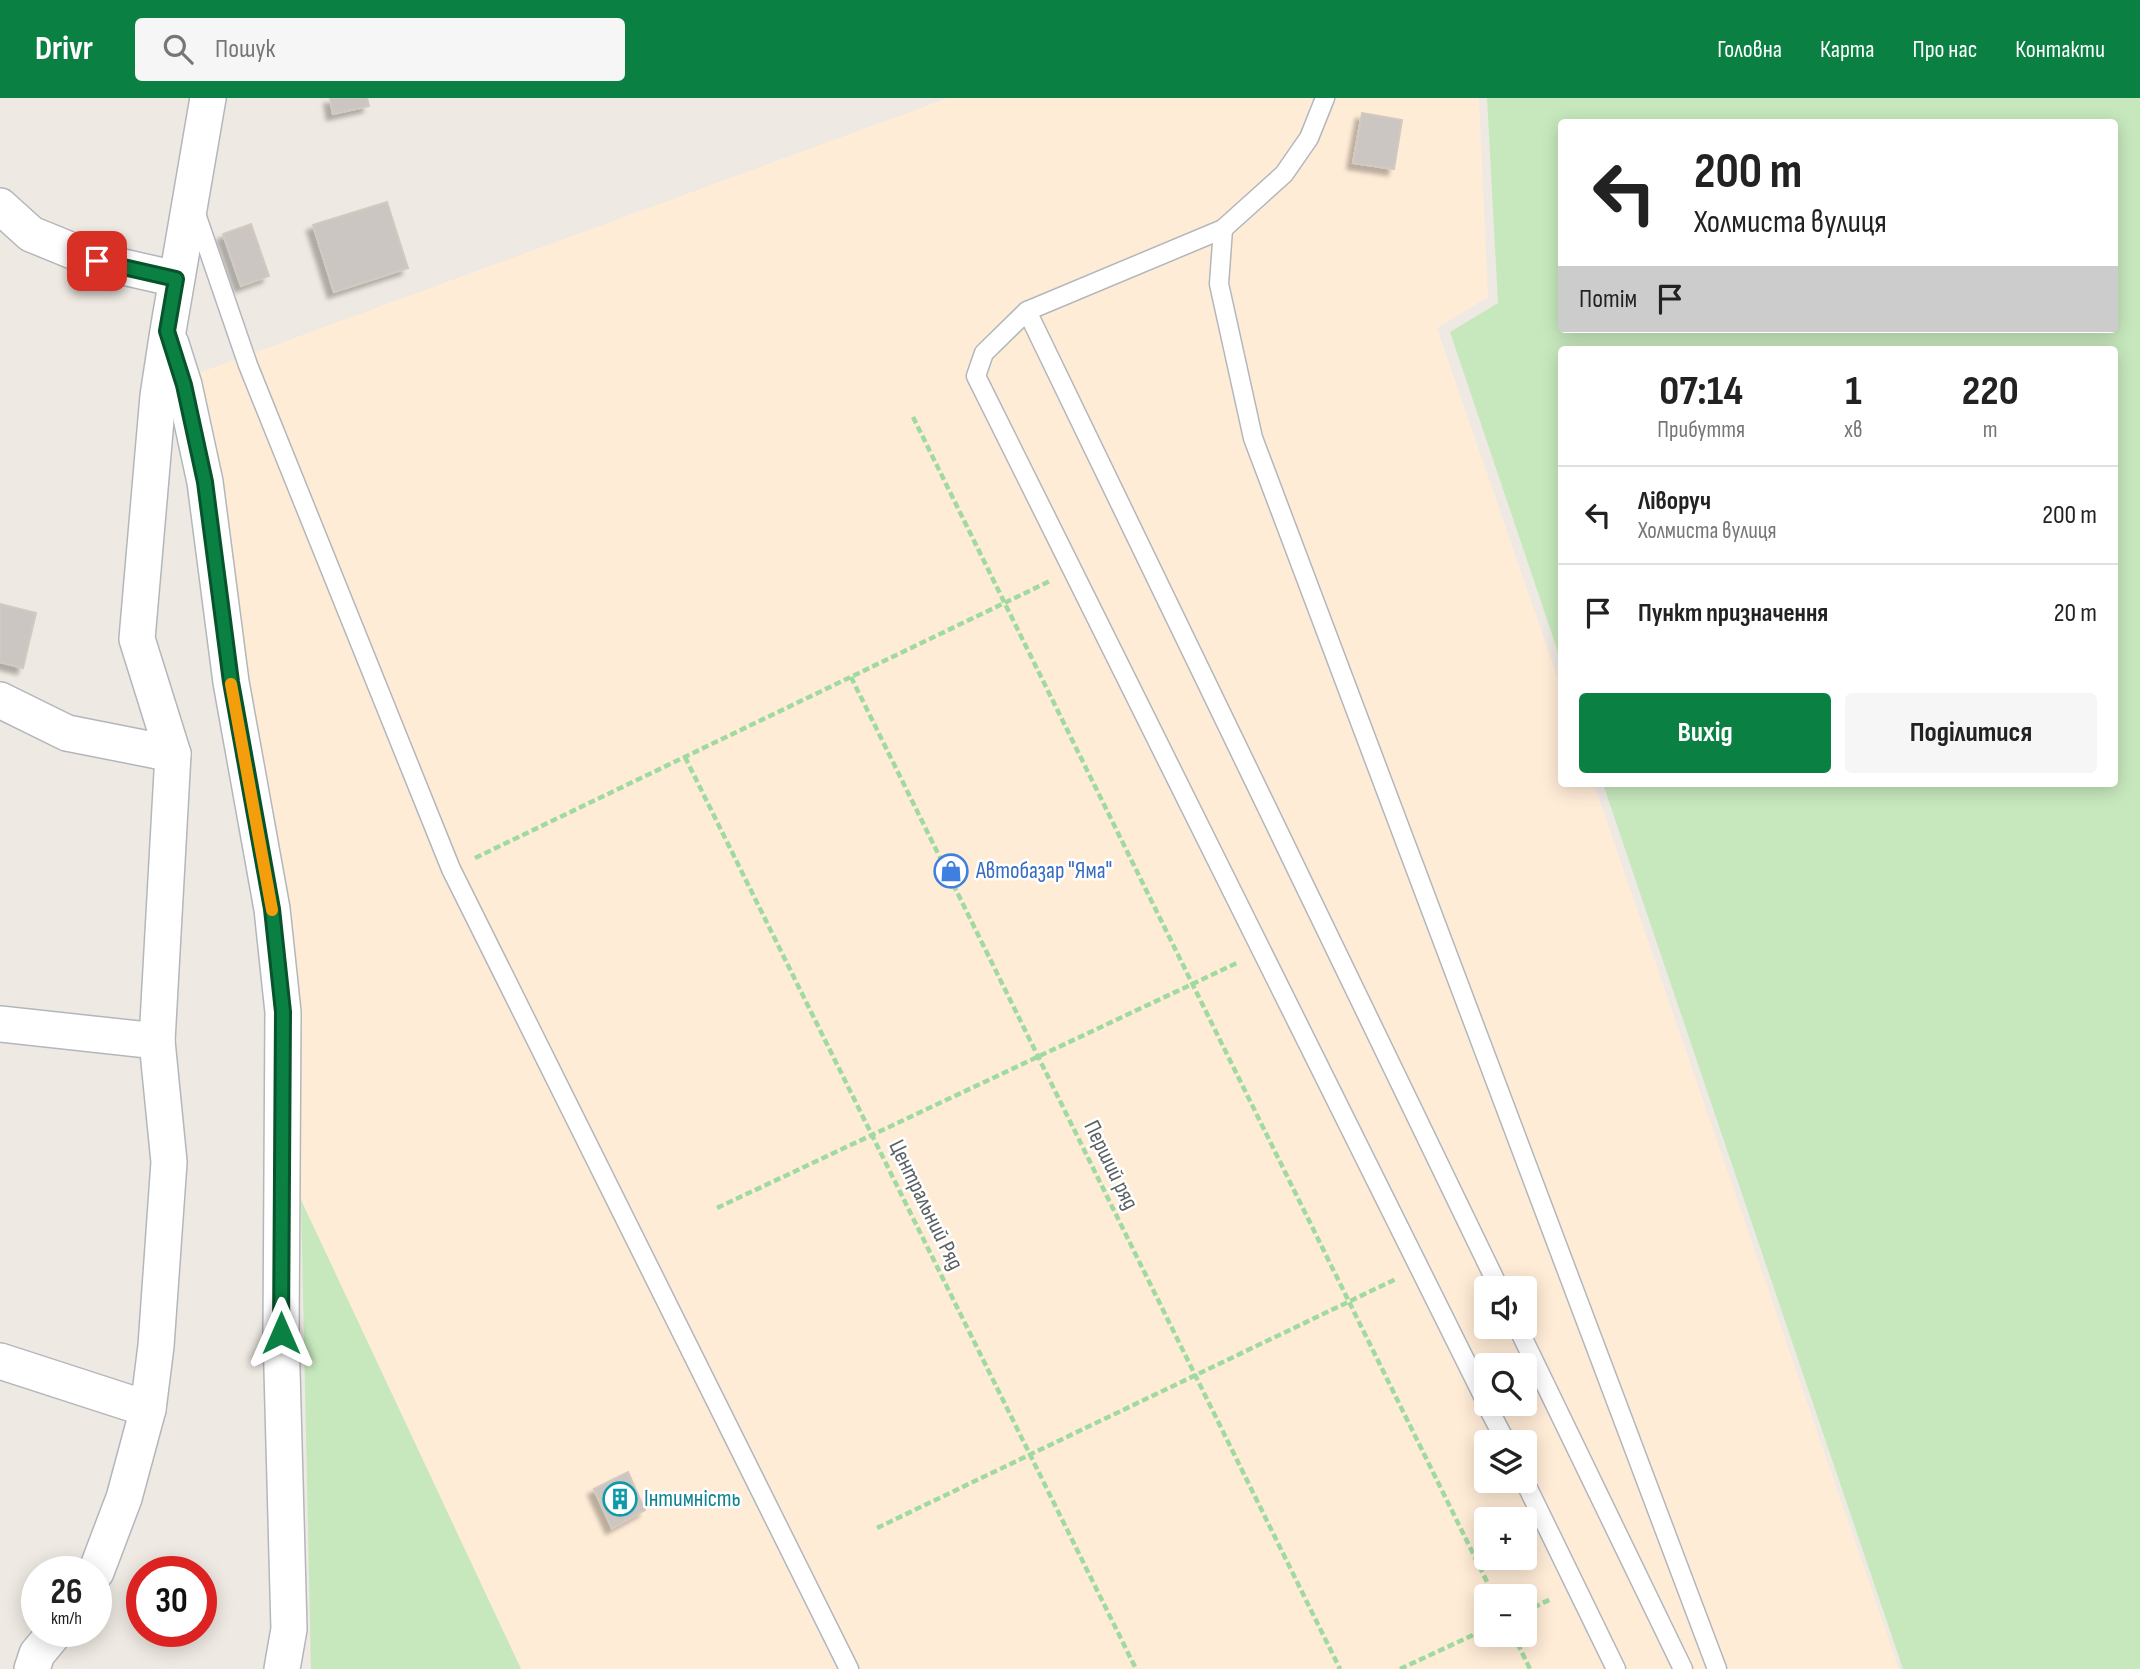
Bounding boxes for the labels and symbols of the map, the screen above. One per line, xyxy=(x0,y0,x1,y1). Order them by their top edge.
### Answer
pin xyxy=(67,231,127,291)
shop icon: Автобазар "Яма" xyxy=(932,852,970,890)
place label: Автобазар "Яма" xyxy=(975,857,1112,885)
street label: Перший ряд xyxy=(1077,1116,1145,1214)
street label: Центральний Ряд xyxy=(882,1135,970,1275)
position arrow xyxy=(244,1296,318,1370)
building icon: Інтимність xyxy=(601,1480,639,1518)
place label: Інтимність xyxy=(644,1485,741,1513)
speed limit sign: 30 xyxy=(126,1556,217,1647)

